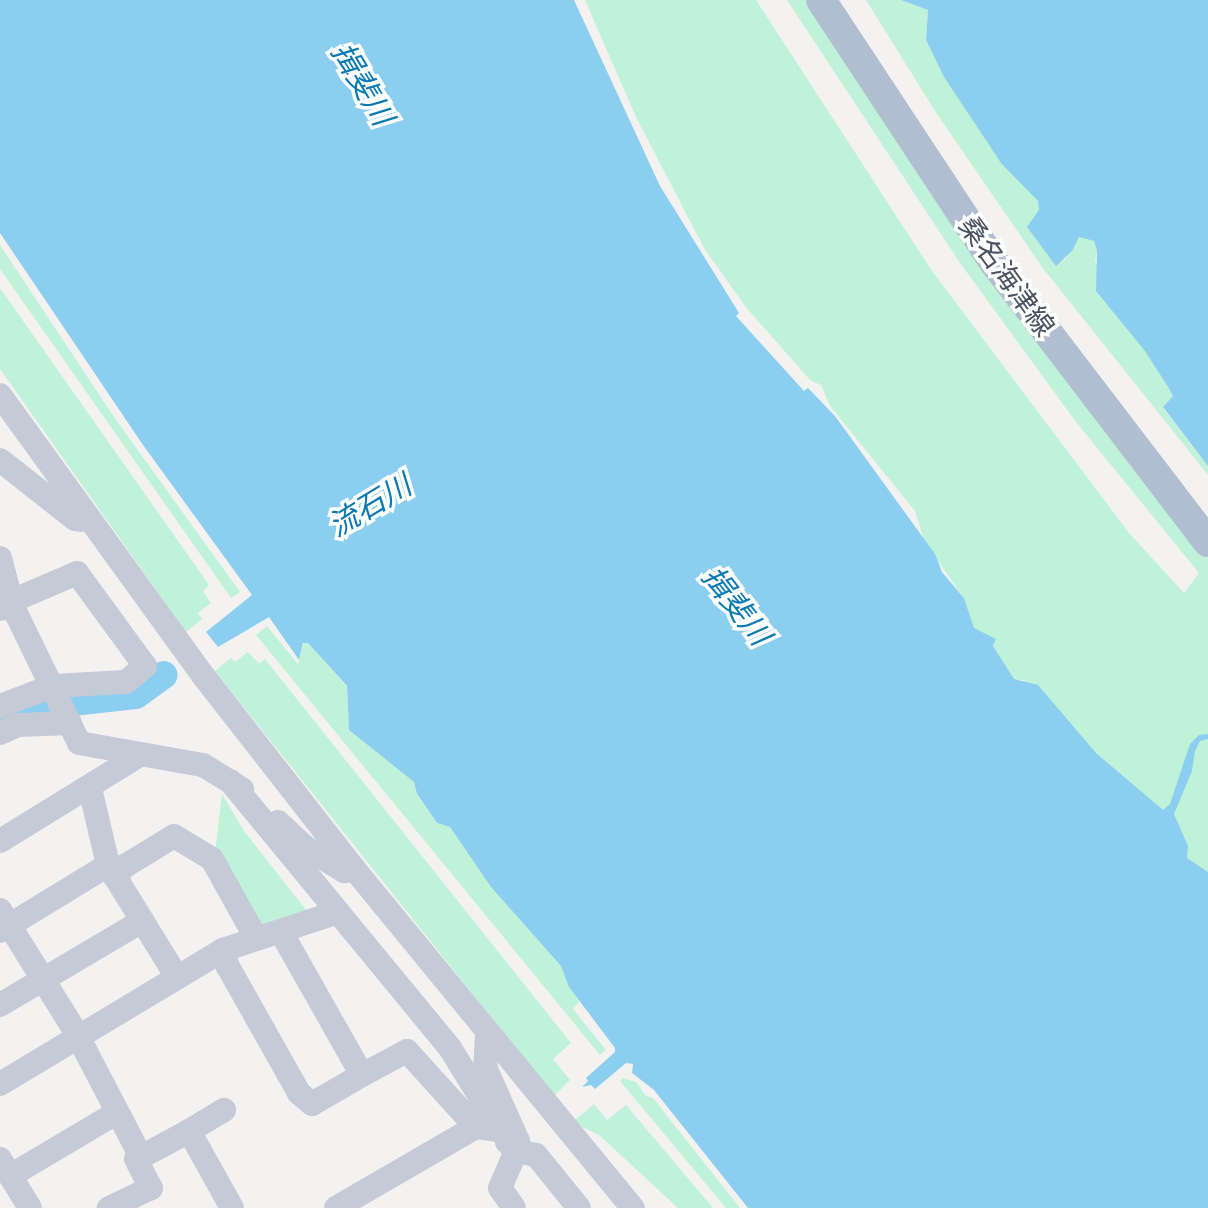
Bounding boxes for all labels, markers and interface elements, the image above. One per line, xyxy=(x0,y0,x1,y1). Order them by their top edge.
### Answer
water label: 揖斐川 xyxy=(323,36,401,132)
street label: 桑名海津線 xyxy=(952,209,1062,343)
water label: 流石川 xyxy=(322,467,418,545)
water label: 揖斐川 xyxy=(694,559,778,653)

